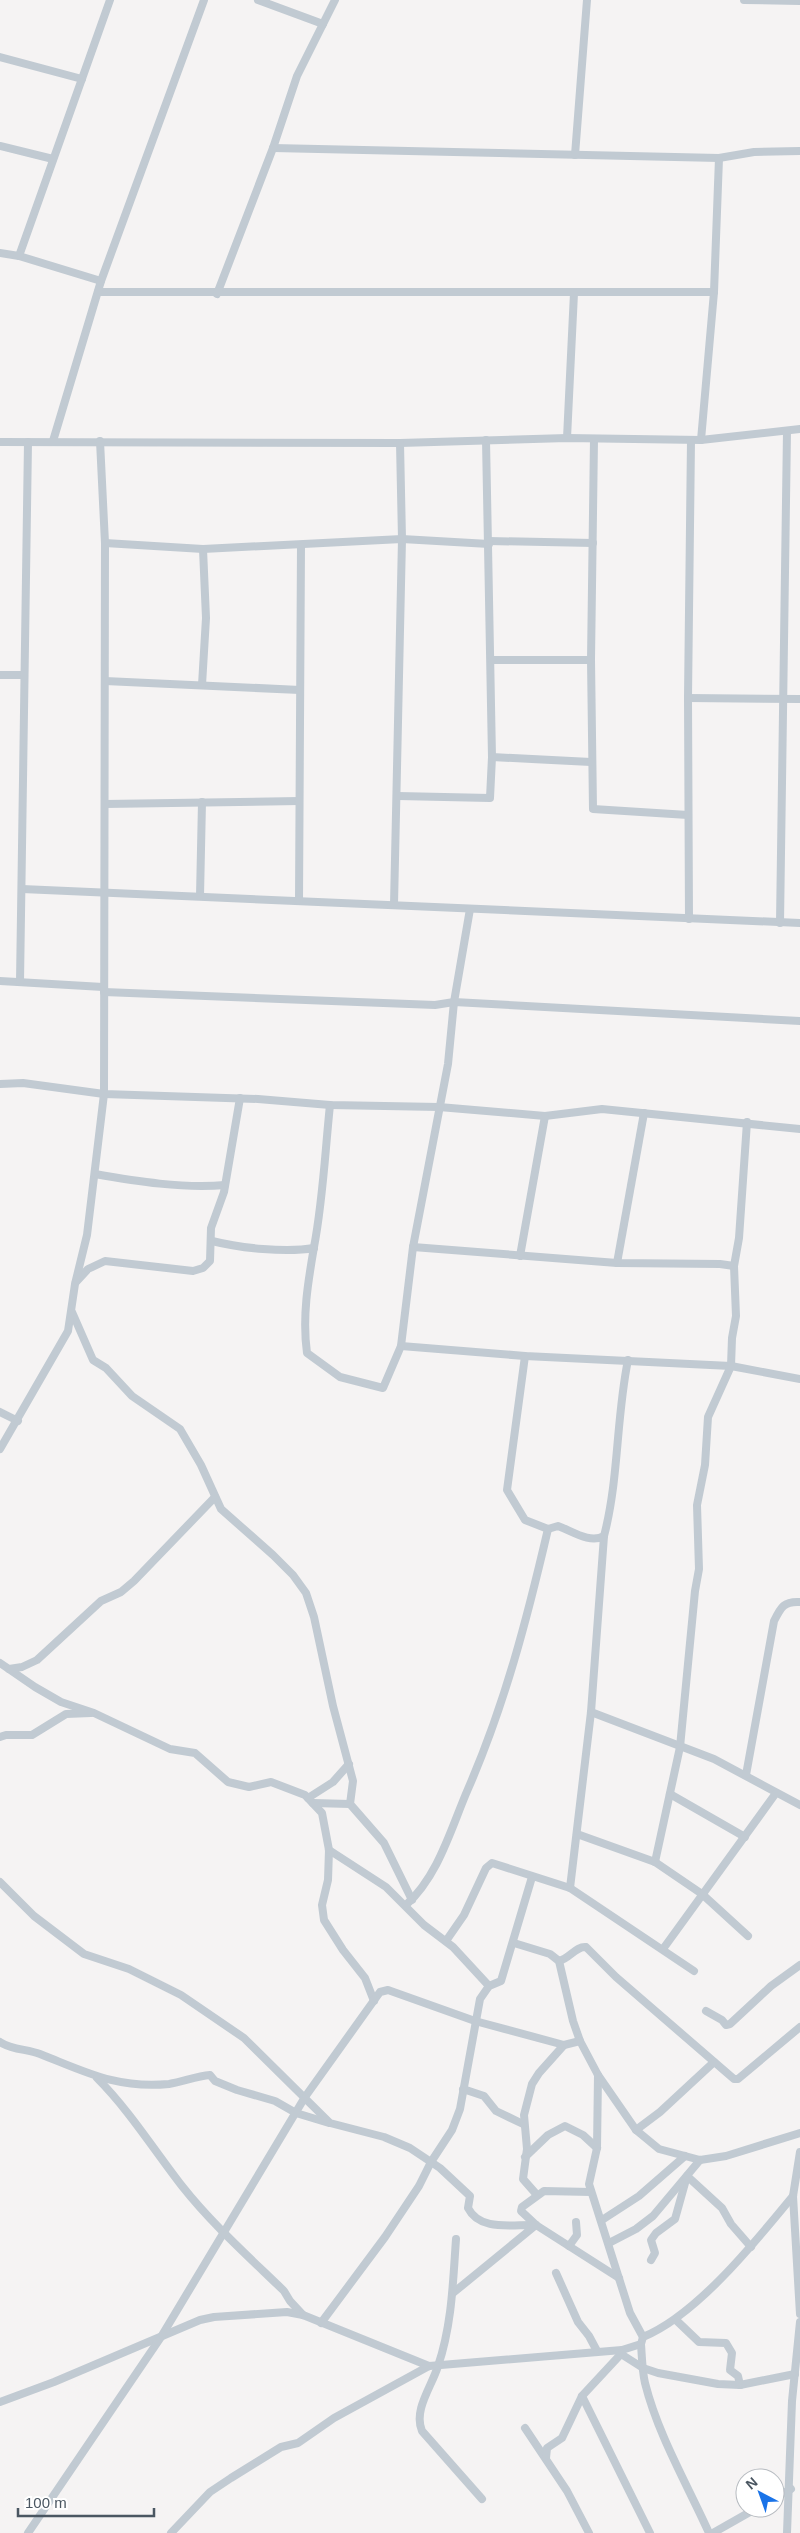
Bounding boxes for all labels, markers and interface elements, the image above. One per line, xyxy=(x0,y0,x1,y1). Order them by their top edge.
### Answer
north arrow xyxy=(735,2468,785,2518)
text: N xyxy=(742,2474,761,2493)
scale bar xyxy=(18,2486,154,2518)
text: 100 m xyxy=(25,2494,67,2511)

